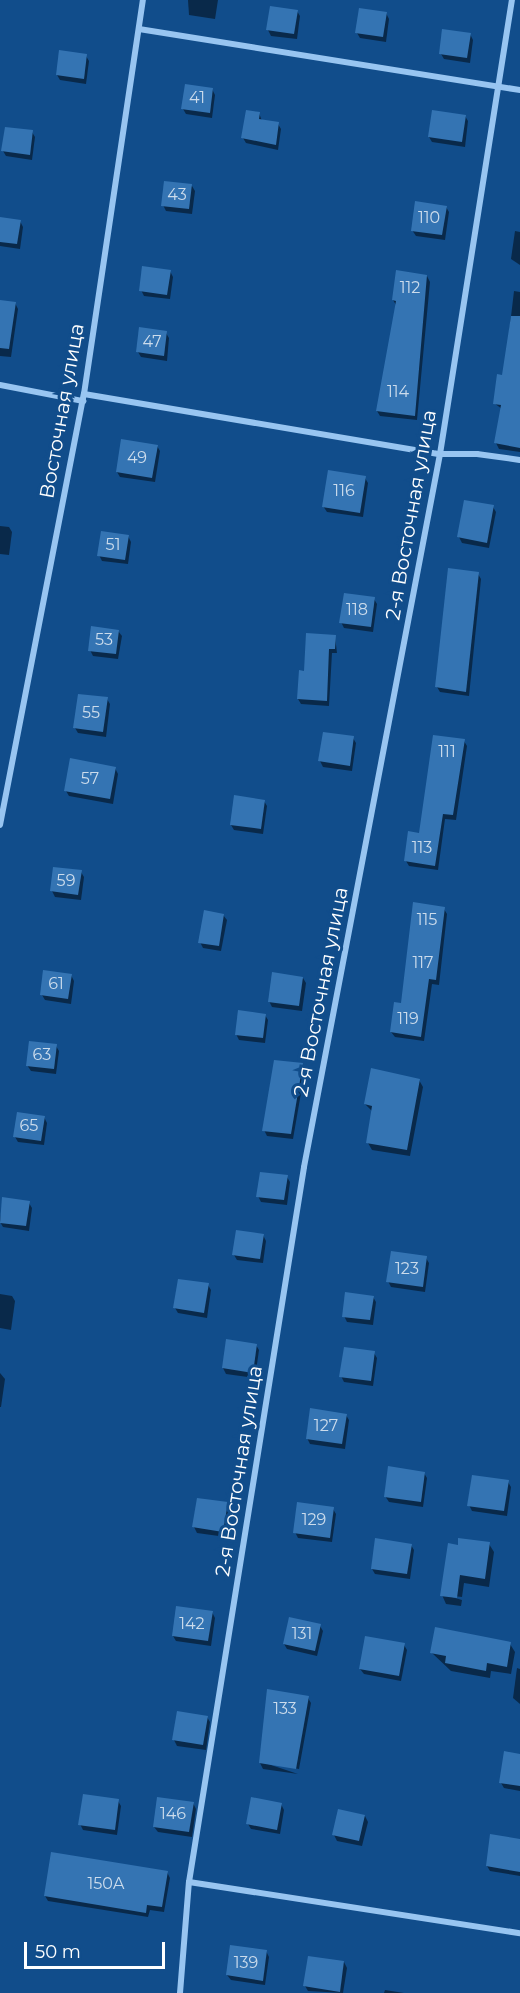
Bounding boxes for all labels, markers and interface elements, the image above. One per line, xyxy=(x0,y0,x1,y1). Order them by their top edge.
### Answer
house number: 41 xyxy=(189,88,205,108)
house number: 43 xyxy=(167,185,187,205)
house number: 110 xyxy=(418,208,440,228)
house number: 112 xyxy=(400,278,420,298)
street label: Восточная улица xyxy=(35,322,89,500)
house number: 47 xyxy=(142,332,162,352)
house number: 114 xyxy=(387,382,409,402)
street label: 2-я Восточная улица xyxy=(381,408,441,622)
house number: 49 xyxy=(127,448,147,468)
house number: 116 xyxy=(333,481,355,501)
house number: 51 xyxy=(106,535,120,555)
house number: 118 xyxy=(346,600,368,620)
house number: 53 xyxy=(95,630,113,650)
house number: 55 xyxy=(82,703,100,723)
house number: 111 xyxy=(438,742,456,762)
house number: 57 xyxy=(81,769,99,789)
house number: 113 xyxy=(412,838,432,858)
house number: 59 xyxy=(57,871,75,891)
street label: 2-я Восточная улица xyxy=(289,885,353,1099)
house number: 115 xyxy=(417,910,437,930)
house number: 117 xyxy=(413,953,433,973)
house number: 61 xyxy=(48,974,64,994)
house number: 119 xyxy=(397,1009,419,1029)
house number: 63 xyxy=(33,1045,51,1065)
house number: 65 xyxy=(20,1116,38,1136)
house number: 123 xyxy=(395,1259,419,1279)
street label: 2-я Восточная улица xyxy=(210,1364,268,1578)
house number: 127 xyxy=(314,1416,338,1436)
house number: 129 xyxy=(302,1510,326,1530)
house number: 142 xyxy=(179,1614,205,1634)
house number: 131 xyxy=(292,1624,312,1644)
house number: 133 xyxy=(273,1699,297,1719)
house number: 146 xyxy=(160,1804,186,1824)
house number: 150А xyxy=(87,1874,125,1894)
scale bar xyxy=(27,1930,168,1968)
text: 50 m xyxy=(35,1941,81,1963)
house number: 139 xyxy=(234,1953,258,1973)

